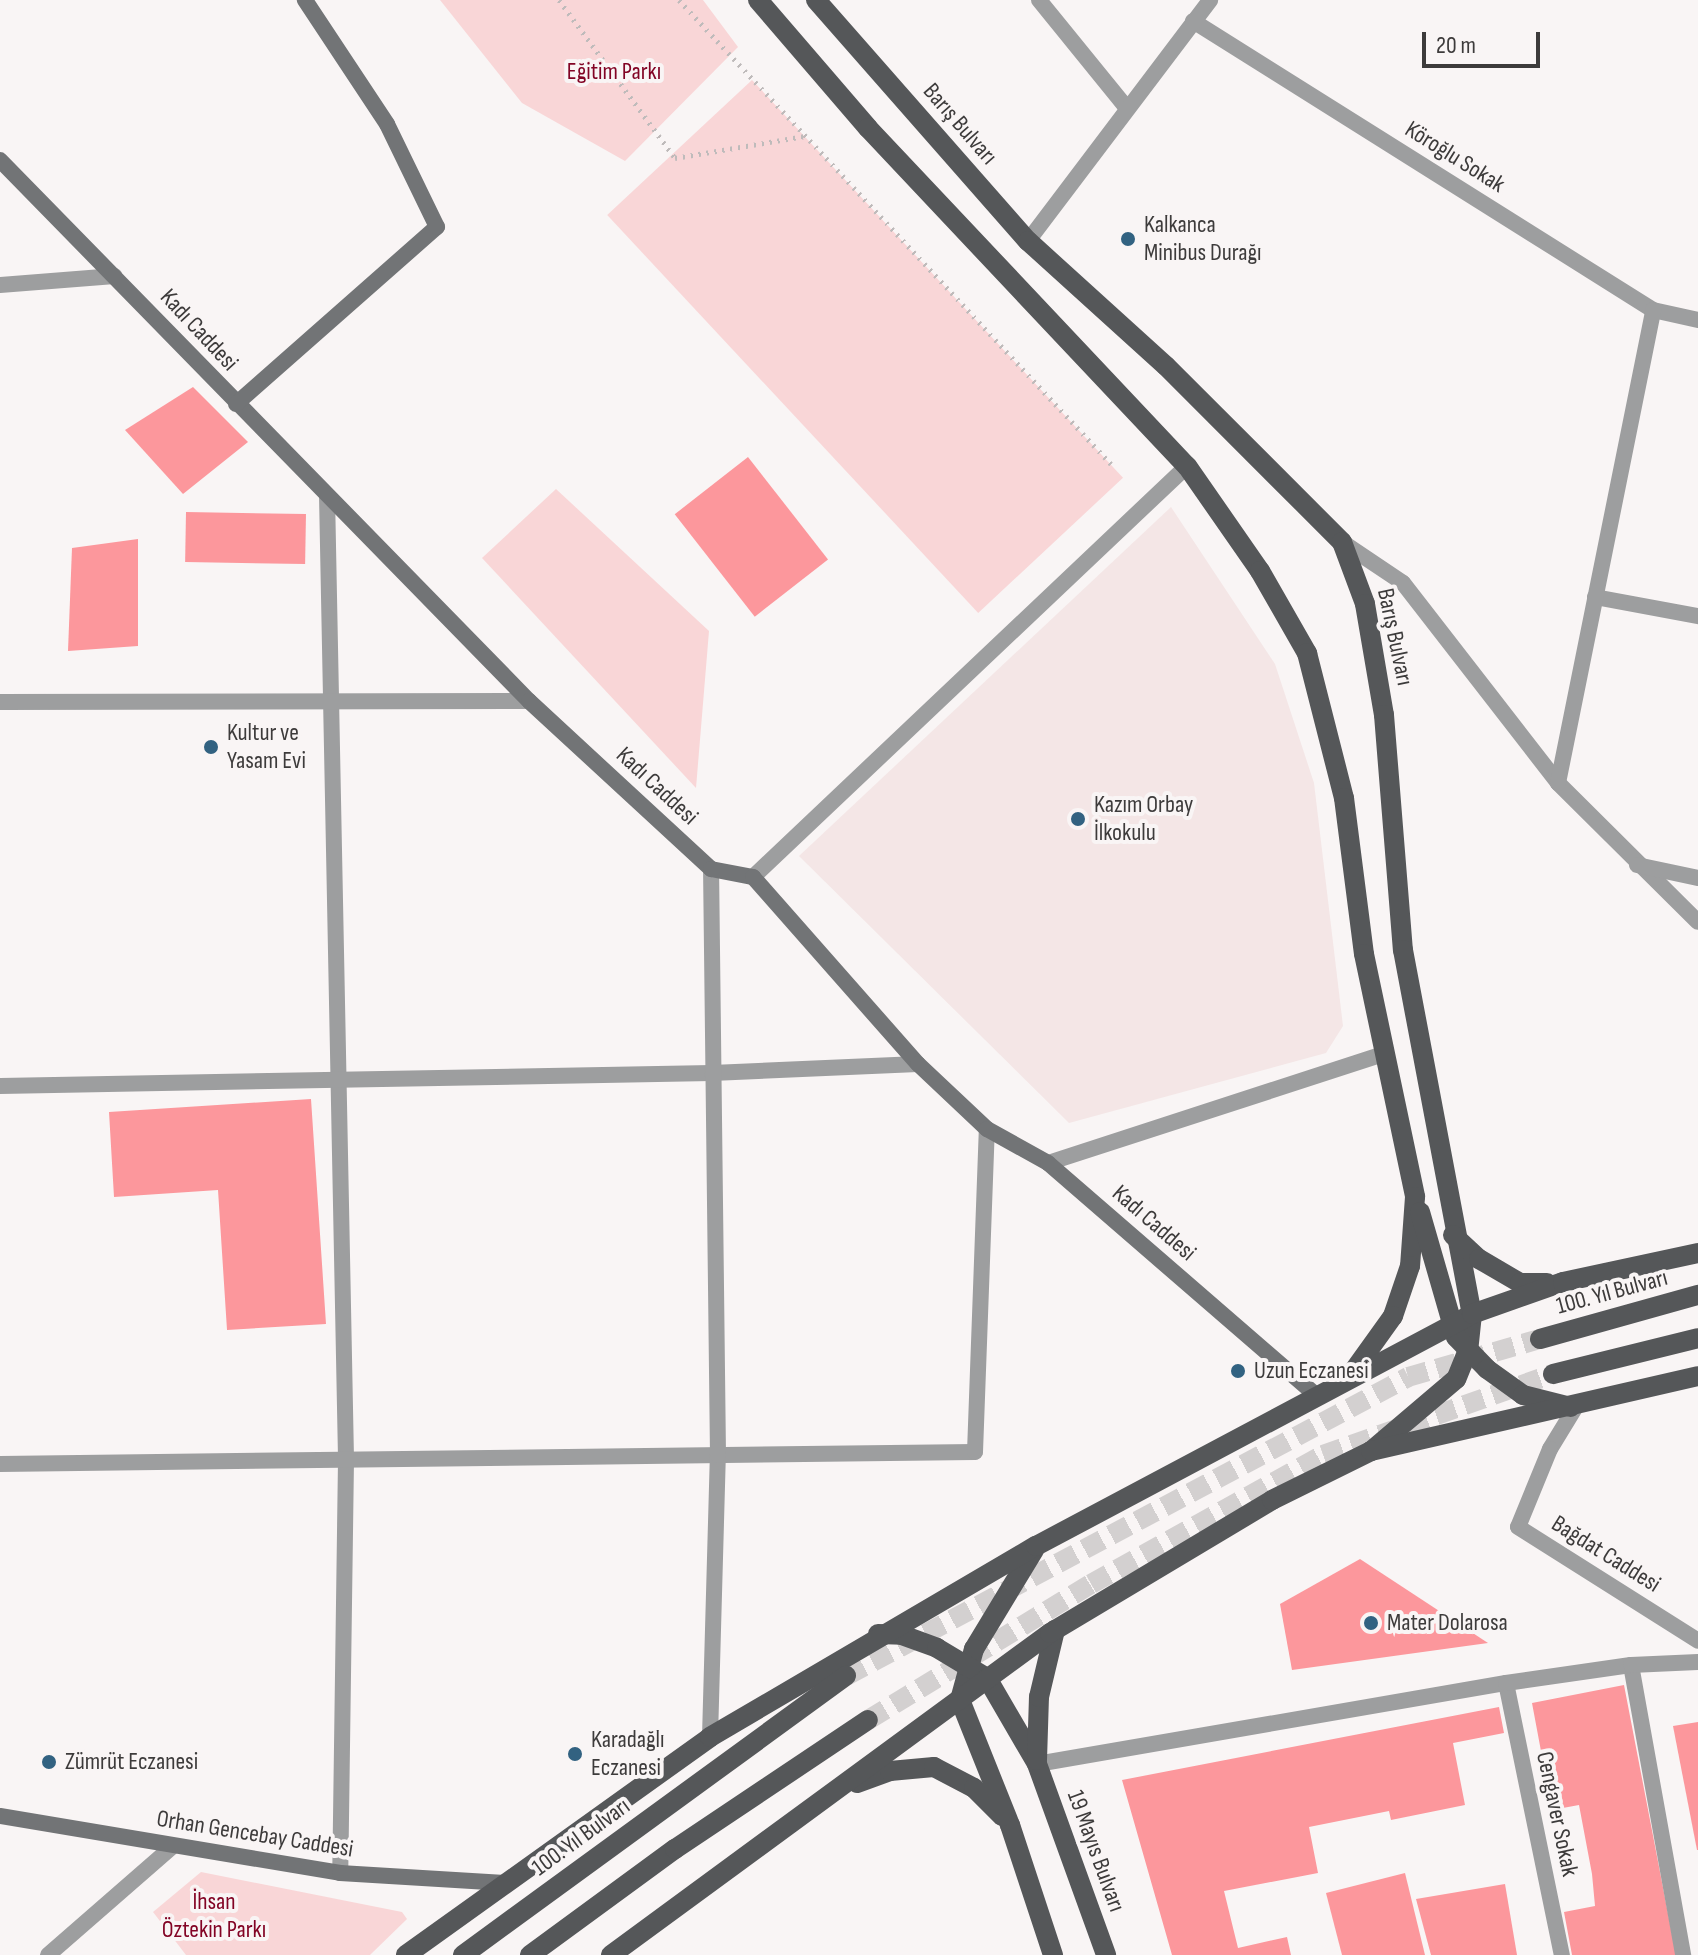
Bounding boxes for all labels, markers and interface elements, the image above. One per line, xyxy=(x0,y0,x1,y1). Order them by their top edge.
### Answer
scale bar xyxy=(1426,16,1544,66)
text: 20 m xyxy=(1436,31,1476,60)
park label: Eğitim Parkı xyxy=(567,58,661,86)
street label: Barış Bulvarı xyxy=(917,77,1003,171)
street label: Köroğlu Sokak xyxy=(1400,115,1510,199)
place label: Kalkanca Minibus Durağı xyxy=(1144,211,1262,267)
marker: Kalkanca Minibus Durağı xyxy=(1119,230,1137,248)
street label: Kadı Caddesi xyxy=(154,283,244,377)
street label: Barış Bulvarı xyxy=(1371,586,1419,688)
place label: Kultur ve Yasam Evi xyxy=(227,719,306,775)
marker: Kultur ve Yasam Evi xyxy=(202,738,220,756)
street label: Kadı Caddesi xyxy=(610,741,704,831)
place label: Kazım Orbay İlkokulu xyxy=(1094,791,1193,847)
marker: Kazım Orbay İlkokulu xyxy=(1069,810,1087,828)
street label: Kadı Caddesi xyxy=(1106,1179,1202,1267)
street label: 100. Yıl Bulvarı xyxy=(1553,1263,1671,1321)
place label: Uzun Eczanesi xyxy=(1254,1357,1369,1385)
marker: Uzun Eczanesi xyxy=(1229,1362,1247,1380)
street label: Bağdat Caddesi xyxy=(1546,1509,1666,1599)
place label: Mater Dolarosa xyxy=(1387,1609,1508,1637)
marker: Mater Dolarosa xyxy=(1362,1614,1380,1632)
place label: Karadağlı Eczanesi xyxy=(591,1726,664,1782)
marker: Karadağlı Eczanesi xyxy=(566,1745,584,1763)
place label: Zümrüt Eczanesi xyxy=(65,1748,198,1776)
street label: Cengaver Sokak xyxy=(1530,1749,1584,1879)
marker: Zümrüt Eczanesi xyxy=(40,1753,58,1771)
street label: 19 Mayıs Bulvarı xyxy=(1061,1786,1131,1916)
street label: 100. Yıl Bulvarı xyxy=(526,1792,636,1882)
street label: Orhan Gencebay Caddesi xyxy=(155,1804,355,1864)
park label: İhsan Öztekin Parkı xyxy=(162,1888,266,1944)

